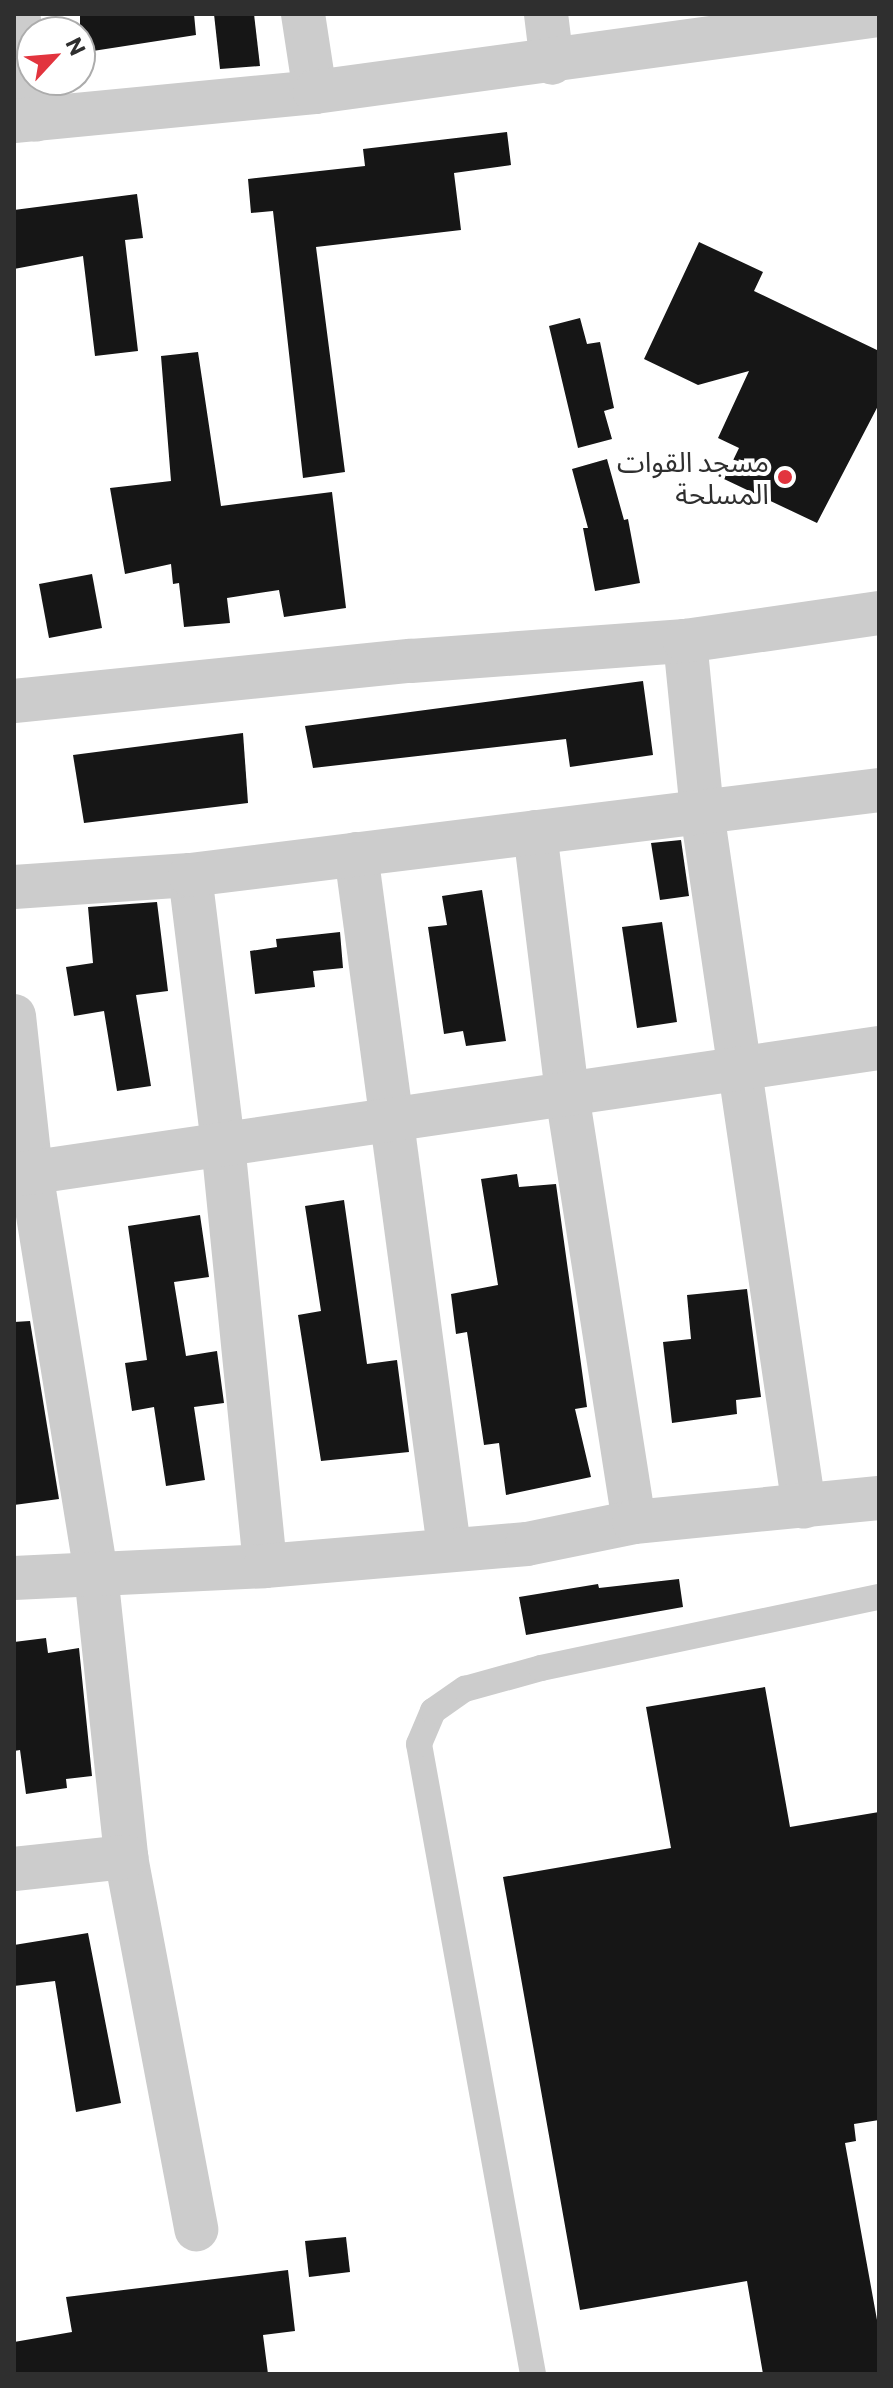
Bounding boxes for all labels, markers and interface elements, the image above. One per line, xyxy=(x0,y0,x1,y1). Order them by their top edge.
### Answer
north arrow xyxy=(16,16,96,96)
text: N xyxy=(60,33,92,59)
place label: مسجد القوات المسلحة xyxy=(617,444,769,510)
marker: مسجد القوات المسلحة xyxy=(776,468,794,486)

